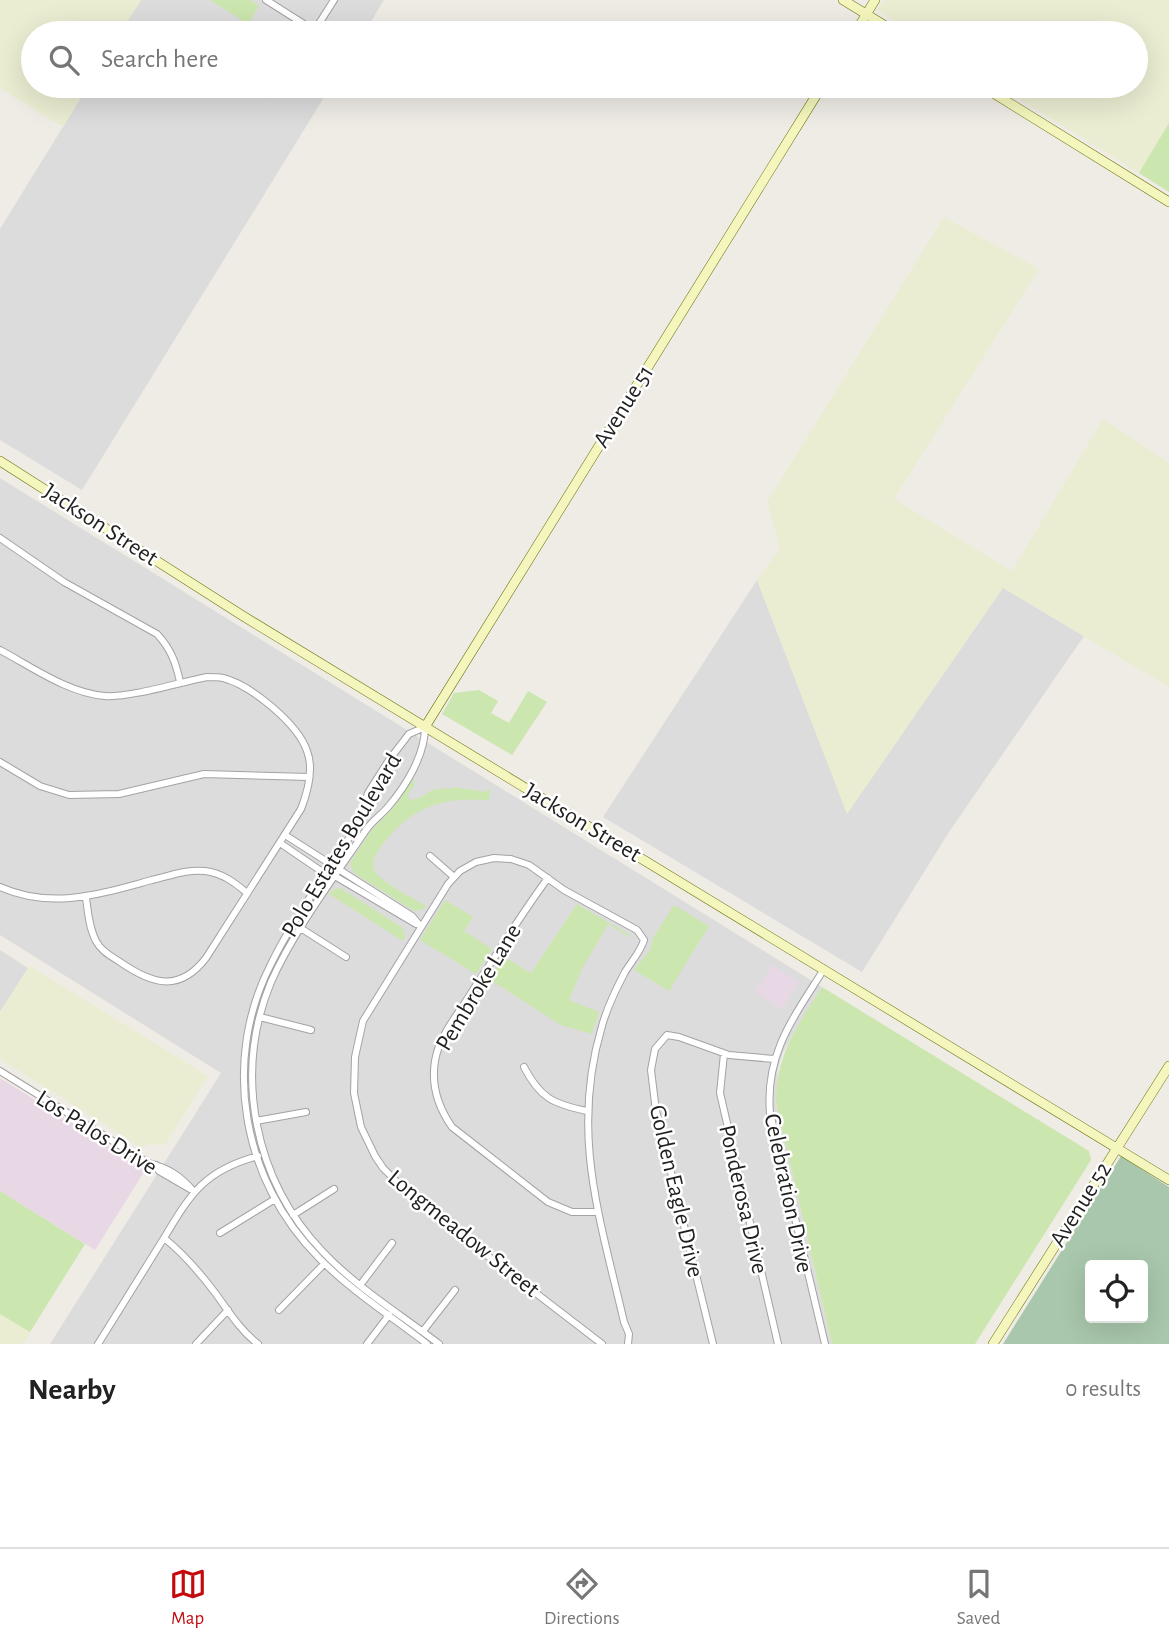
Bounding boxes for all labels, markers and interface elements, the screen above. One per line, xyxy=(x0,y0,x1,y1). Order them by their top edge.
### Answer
search box xyxy=(21,21,1148,98)
icon: search xyxy=(45,41,83,79)
text: Search here xyxy=(101,46,219,72)
street label: Avenue 51 xyxy=(589,361,658,452)
street label: Jackson Street xyxy=(39,479,162,571)
street label: Polo Estates Boulevard xyxy=(278,749,406,942)
street label: Jackson Street xyxy=(520,779,645,867)
street label: Pembroke Lane xyxy=(432,920,526,1055)
street label: Los Palos Drive xyxy=(32,1086,161,1180)
street label: Golden Eagle Drive xyxy=(645,1103,708,1280)
street label: Celebration Drive xyxy=(759,1111,817,1275)
street label: Ponderosa Drive xyxy=(714,1122,772,1276)
street label: Avenue 52 xyxy=(1046,1158,1116,1251)
street label: Longmeadow Street xyxy=(383,1166,544,1302)
map controls xyxy=(1085,1260,1148,1323)
button: locate xyxy=(1085,1260,1148,1323)
text: Nearby xyxy=(28,1375,116,1405)
text: 0 results xyxy=(1065,1378,1141,1401)
tab: Map xyxy=(169,1565,207,1630)
tab: Directions xyxy=(544,1565,620,1630)
tab: Saved xyxy=(957,1565,1000,1630)

